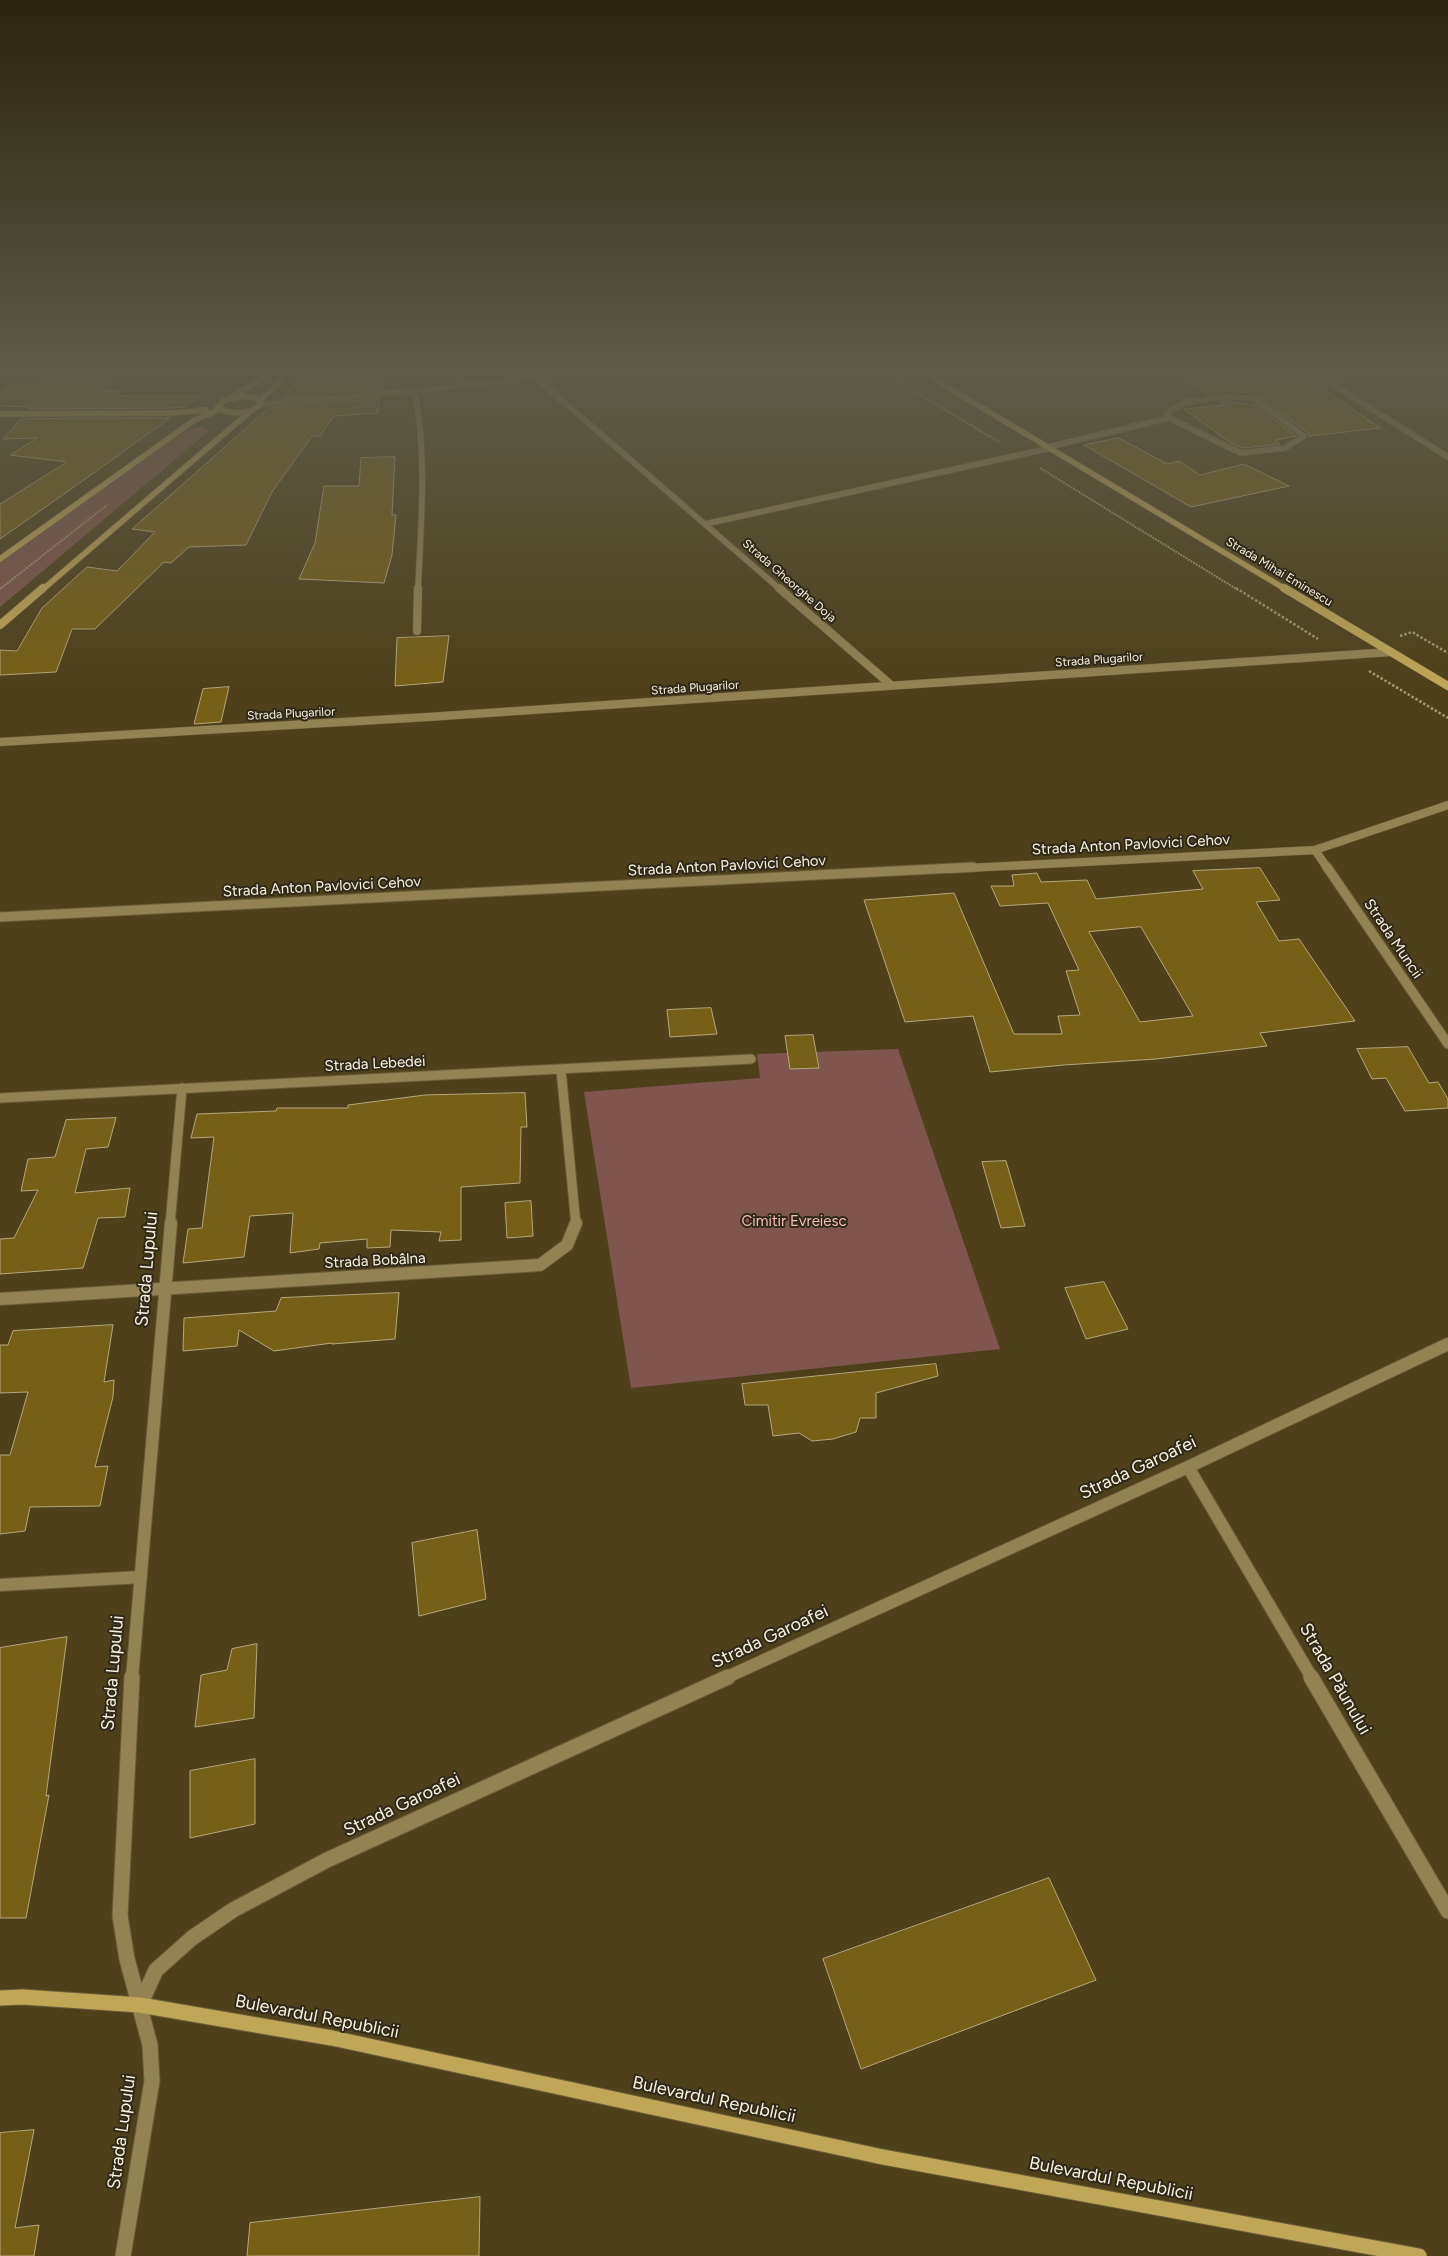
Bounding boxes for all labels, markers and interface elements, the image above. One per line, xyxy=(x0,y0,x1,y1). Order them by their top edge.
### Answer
street label: Strada Mihai Eminescu xyxy=(1223,534,1335,610)
street label: Strada Gheorghe Doja xyxy=(739,536,839,626)
street label: Strada Plugarilor xyxy=(1055,650,1143,670)
street label: Strada Plugarilor xyxy=(651,678,739,698)
street label: Strada Plugarilor xyxy=(247,705,335,723)
street label: Strada Anton Pavlovici Cehov xyxy=(1031,831,1231,859)
street label: Strada Anton Pavlovici Cehov xyxy=(627,852,827,880)
street label: Strada Anton Pavlovici Cehov xyxy=(222,873,422,901)
street label: Strada Muncii xyxy=(1360,896,1426,982)
street label: Strada Lebedei xyxy=(324,1052,426,1076)
street label: Strada Lupului xyxy=(131,1210,163,1328)
park label: Cimitir Evreiesc xyxy=(741,1213,847,1231)
street label: Strada Bobâlna xyxy=(324,1249,426,1273)
street label: Strada Garoafei xyxy=(1076,1431,1200,1505)
street label: Strada Garoafei xyxy=(708,1600,832,1674)
street label: Strada Lupului xyxy=(97,1614,129,1732)
street label: Strada Păunului xyxy=(1294,1619,1376,1739)
street label: Strada Garoafei xyxy=(340,1768,464,1842)
street label: Bulevardul Republicii xyxy=(233,1991,401,2043)
street label: Bulevardul Republicii xyxy=(630,2072,798,2128)
street label: Strada Lupului xyxy=(103,2073,141,2191)
street label: Bulevardul Republicii xyxy=(1027,2153,1195,2205)

